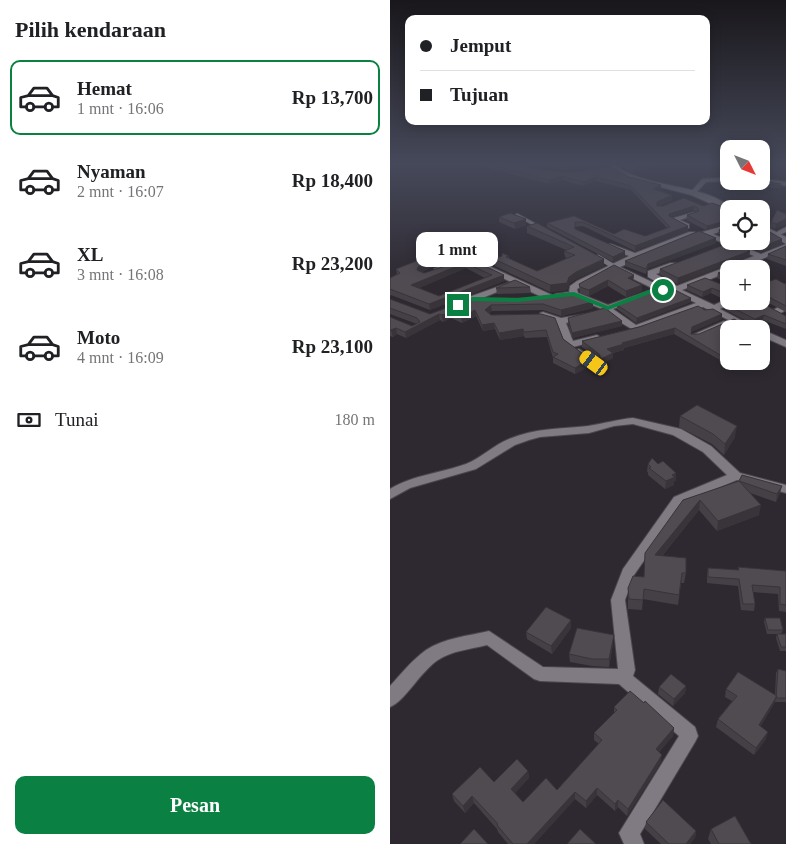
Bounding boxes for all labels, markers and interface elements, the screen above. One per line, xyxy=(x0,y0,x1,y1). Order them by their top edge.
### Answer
text: Pilih kendaraan xyxy=(15,17,166,42)
text: Jemput xyxy=(450,35,511,56)
icon: car xyxy=(17,75,62,120)
text: Hemat xyxy=(77,78,132,99)
text: Tujuan xyxy=(450,84,508,105)
text: Rp 13,700 xyxy=(292,87,373,108)
text: 1 mnt · 16:06 xyxy=(77,100,164,117)
north arrow xyxy=(720,140,770,190)
map controls xyxy=(720,140,770,370)
icon: car xyxy=(17,158,62,203)
text: Nyaman xyxy=(77,161,146,182)
text: Rp 18,400 xyxy=(292,170,373,191)
text: 2 mnt · 16:07 xyxy=(77,183,164,200)
button: locate xyxy=(720,200,770,250)
callout: 1 mnt xyxy=(417,232,499,268)
icon: car xyxy=(17,241,62,286)
text: 1 mnt xyxy=(437,241,477,258)
text: XL xyxy=(77,244,103,265)
text: Rp 23,200 xyxy=(292,253,373,274)
button: + xyxy=(720,260,770,310)
text: 3 mnt · 16:08 xyxy=(77,266,164,283)
route start xyxy=(652,279,674,301)
route end xyxy=(447,294,469,316)
button: − xyxy=(720,320,770,370)
icon: car xyxy=(17,324,62,369)
text: Moto xyxy=(77,327,120,348)
text: Rp 23,100 xyxy=(292,336,373,357)
car xyxy=(577,348,610,378)
text: 4 mnt · 16:09 xyxy=(77,349,164,366)
icon: cash xyxy=(15,406,43,434)
text: Tunai xyxy=(55,409,99,430)
text: 180 m xyxy=(335,411,375,428)
button: Pesan xyxy=(15,776,375,834)

